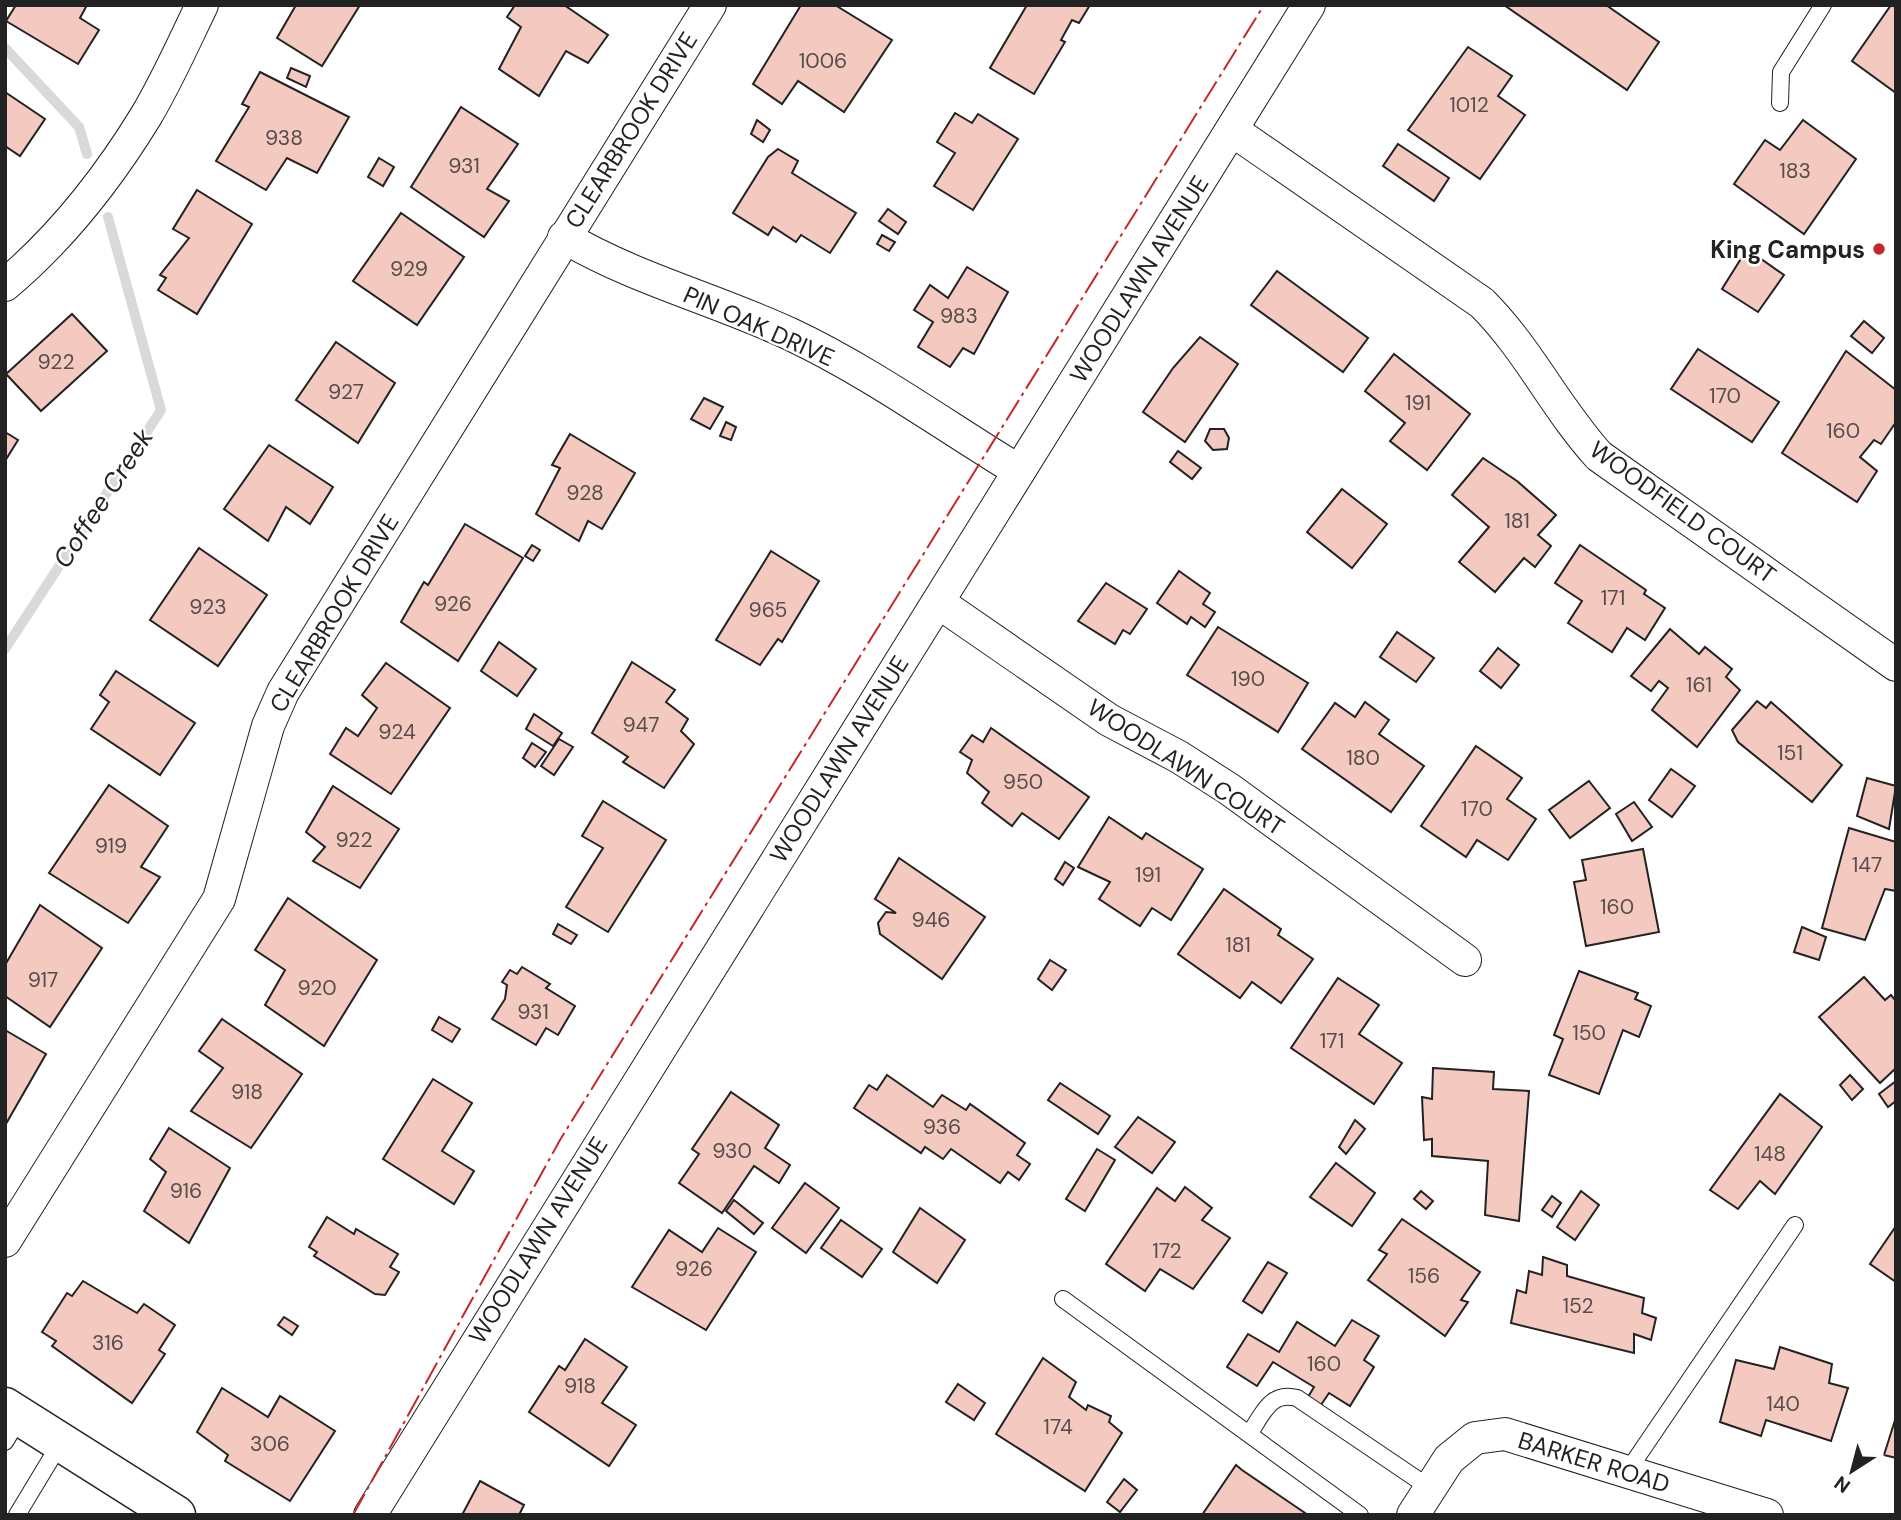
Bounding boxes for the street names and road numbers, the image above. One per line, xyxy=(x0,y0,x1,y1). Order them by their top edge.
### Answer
street label: CLEARBROOK DRIVE xyxy=(558,26,704,234)
street label: WOODLAWN AVENUE xyxy=(1063,170,1215,388)
street label: PIN OAK DRIVE xyxy=(679,279,839,373)
street label: WOODFIELD COURT xyxy=(1584,434,1782,590)
street label: CLEARBROOK DRIVE xyxy=(263,508,405,718)
street label: WOODLAWN AVENUE xyxy=(763,650,915,868)
street label: WOODLAWN COURT xyxy=(1082,692,1290,842)
street label: WOODLAWN AVENUE xyxy=(462,1131,614,1349)
street label: BARKER ROAD xyxy=(1515,1424,1673,1500)

